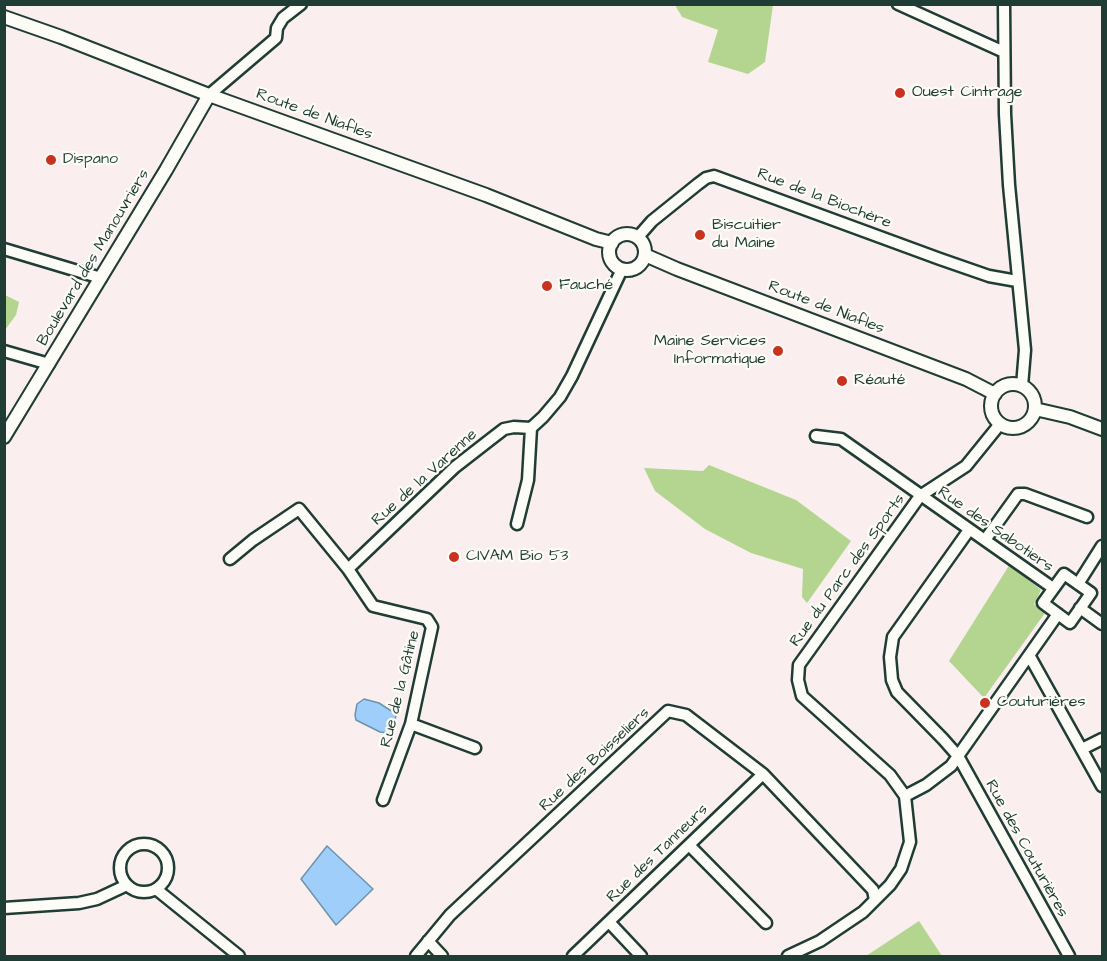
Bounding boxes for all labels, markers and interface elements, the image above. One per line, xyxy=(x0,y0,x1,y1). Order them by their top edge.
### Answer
place label: Ouest Cintrage xyxy=(912,83,1022,103)
street label: Route de Niafles xyxy=(253,85,375,145)
marker: Ouest Cintrage xyxy=(893,86,907,100)
place label: Dispano xyxy=(63,150,118,170)
marker: Dispano xyxy=(44,153,58,167)
street label: Rue de la Biochère xyxy=(754,165,894,233)
street label: Boulevard des Manouvriers xyxy=(34,166,154,350)
place label: Biscuitier du Maine xyxy=(712,216,781,254)
marker: Biscuitier du Maine xyxy=(693,228,707,242)
place label: Fauché xyxy=(559,276,613,296)
street label: Route de Niafles xyxy=(765,277,887,339)
marker: Fauché xyxy=(540,279,554,293)
place label: Maine Services Informatique xyxy=(654,332,766,370)
marker: Maine Services Informatique xyxy=(771,344,785,358)
place label: Réauté xyxy=(854,371,905,391)
marker: Réauté xyxy=(835,374,849,388)
street label: Rue de la Varenne xyxy=(368,426,482,530)
street label: Rue des Sabotiers xyxy=(934,483,1056,577)
street label: Rue du Parc des Sports xyxy=(786,491,910,651)
place label: CIVAM Bio 53 xyxy=(466,547,568,567)
marker: CIVAM Bio 53 xyxy=(447,550,461,564)
street label: Rue de la Gâtine xyxy=(377,629,425,749)
place label: Couturières xyxy=(997,693,1085,713)
marker: Couturières xyxy=(978,696,992,710)
street label: Rue des Boisseliers xyxy=(536,704,654,816)
street label: Rue des Couturières xyxy=(980,777,1072,921)
street label: Rue des Tanneurs xyxy=(603,801,713,907)

